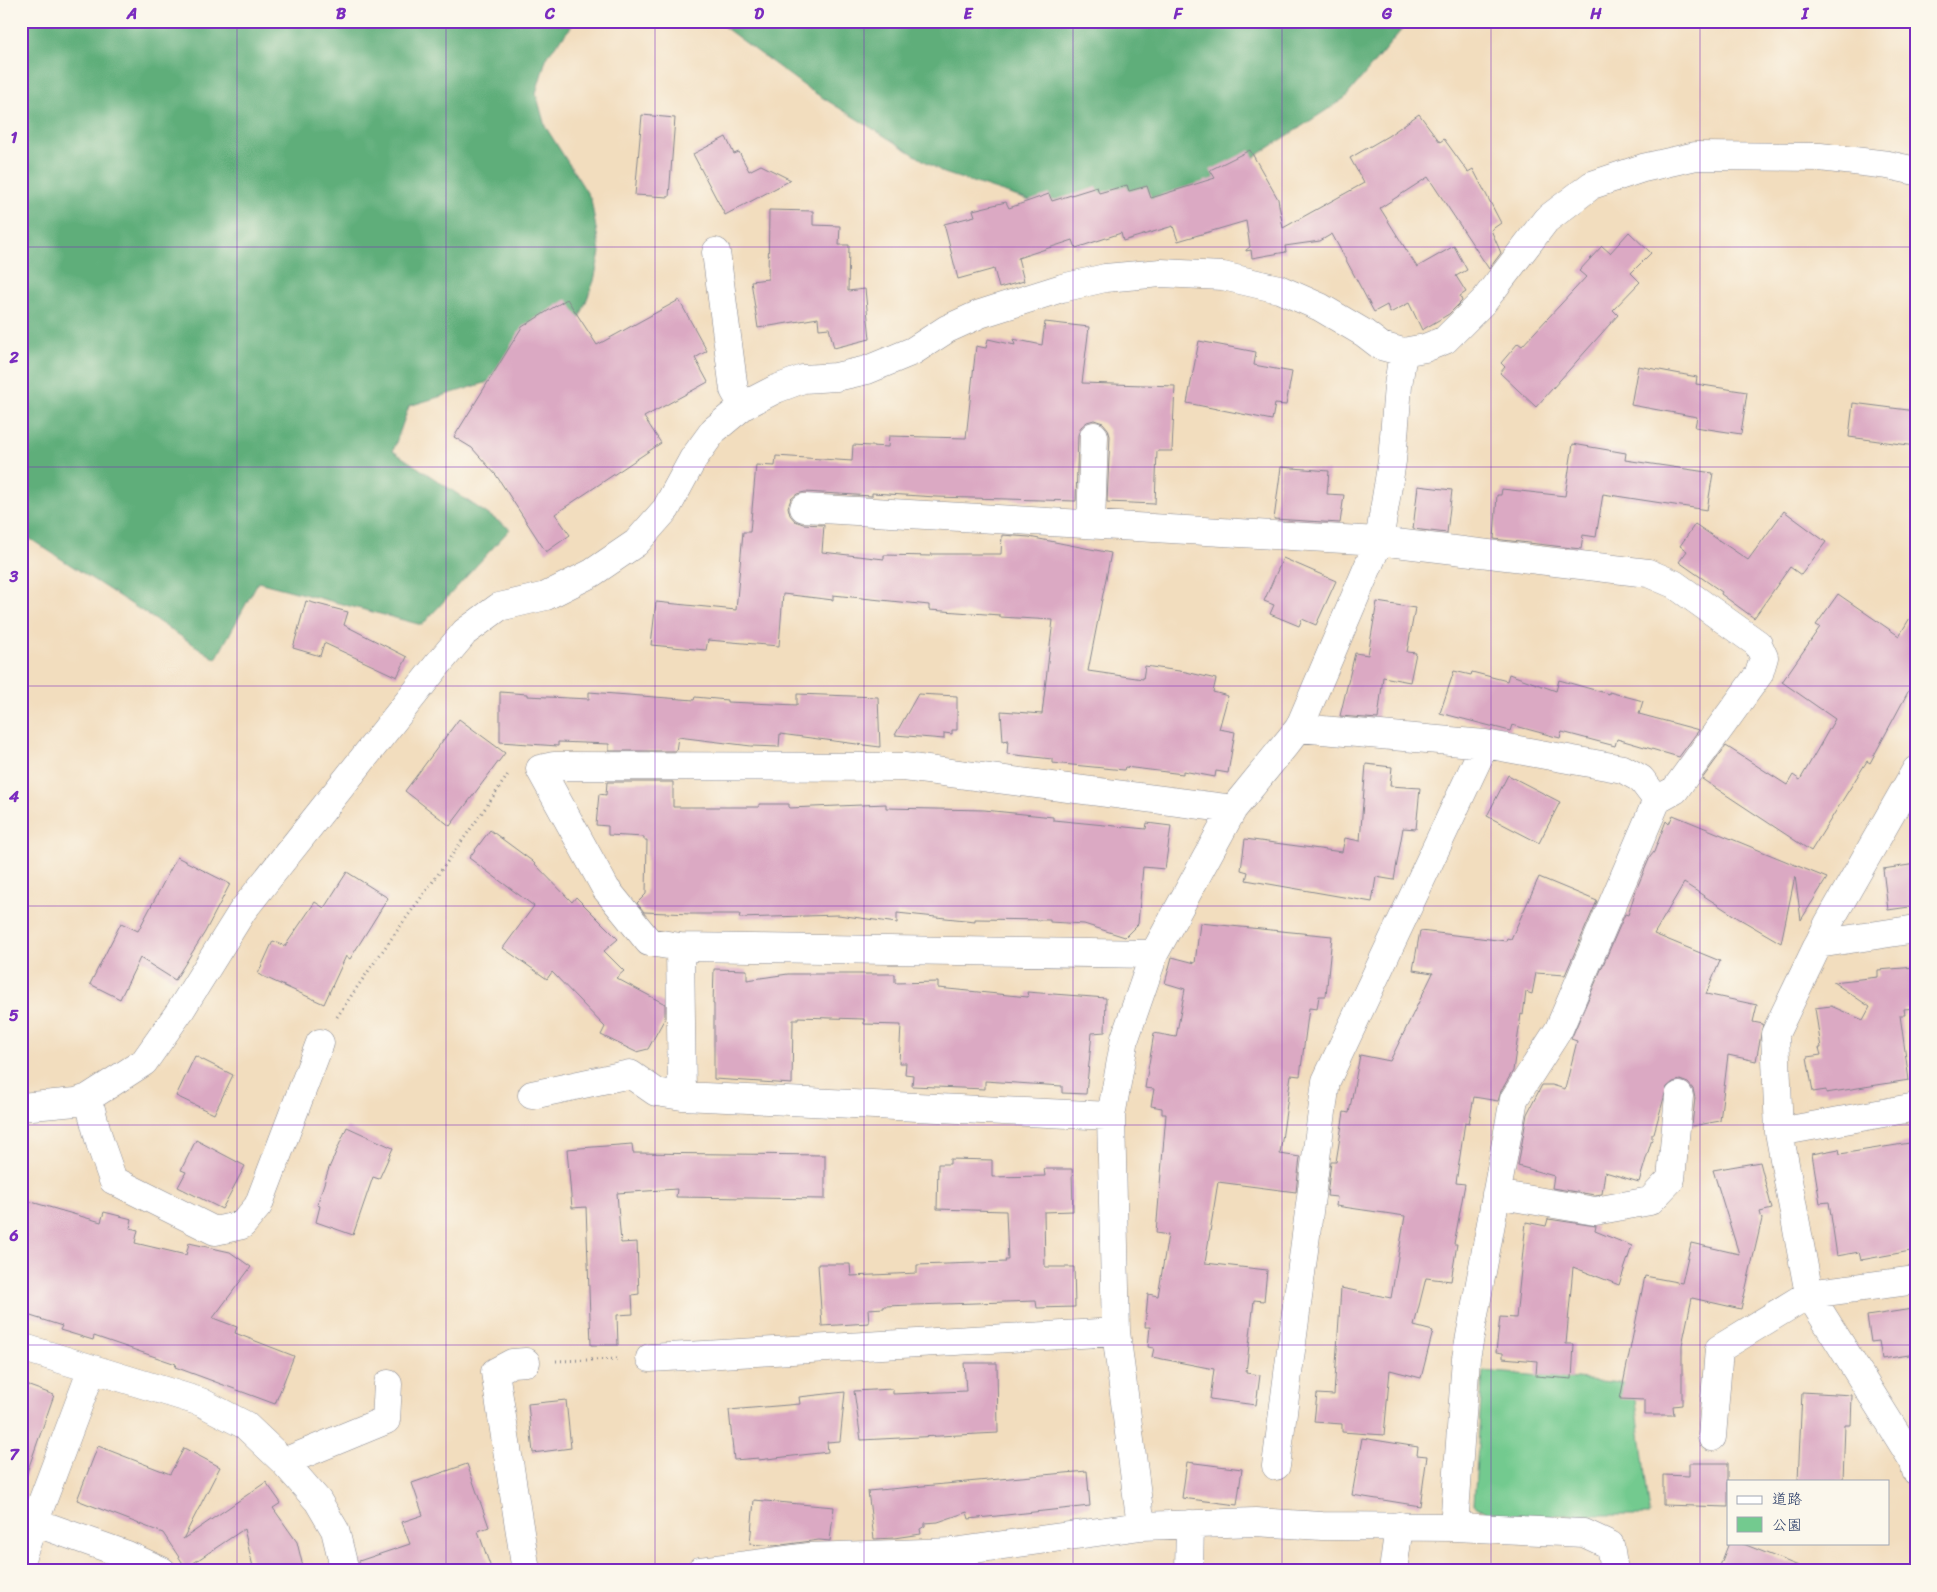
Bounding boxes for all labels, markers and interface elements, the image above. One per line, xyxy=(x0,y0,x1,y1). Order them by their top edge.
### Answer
text: A xyxy=(126,0,137,28)
text: B xyxy=(336,0,347,28)
text: C xyxy=(544,0,556,28)
text: D xyxy=(754,0,764,28)
text: E xyxy=(964,0,974,28)
text: F xyxy=(1173,0,1184,28)
text: G xyxy=(1381,0,1393,28)
text: H xyxy=(1589,0,1602,28)
text: I xyxy=(1801,0,1810,28)
text: 1 xyxy=(11,123,18,152)
text: 2 xyxy=(8,343,19,372)
text: 3 xyxy=(9,562,19,591)
text: 4 xyxy=(8,782,19,811)
text: 5 xyxy=(9,1001,19,1030)
text: 6 xyxy=(8,1221,19,1250)
text: 7 xyxy=(9,1440,20,1469)
legend xyxy=(1727,1480,1890,1544)
text: 道路 xyxy=(1772,1486,1802,1512)
text: 公園 xyxy=(1772,1512,1802,1538)

